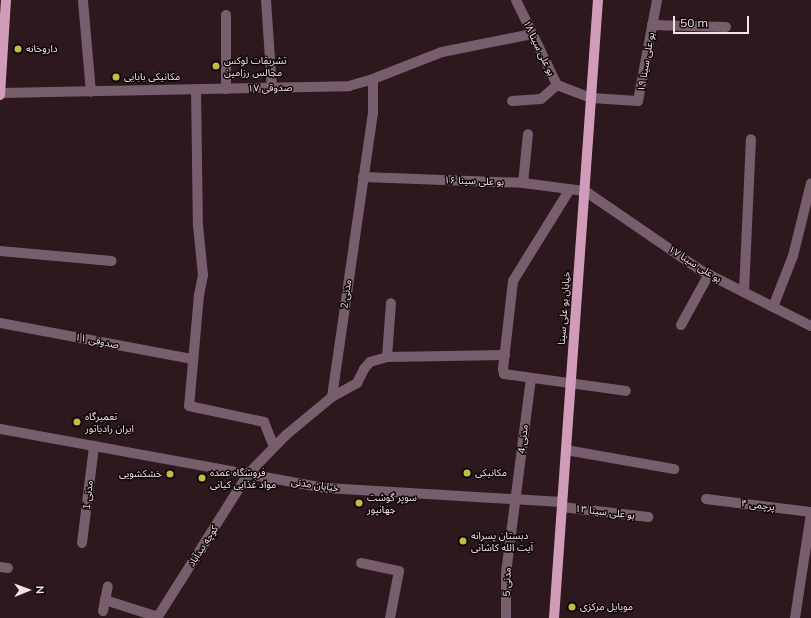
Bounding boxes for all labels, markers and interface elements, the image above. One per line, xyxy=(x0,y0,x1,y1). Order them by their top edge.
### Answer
scale bar xyxy=(675,8,751,34)
text: 50 m xyxy=(680,15,708,30)
street label: بو علی سینا ۱۸ xyxy=(520,18,558,78)
street label: بو علی سینا ۱۹ xyxy=(635,31,657,93)
place label: داروخانه xyxy=(26,43,58,55)
marker: داروخانه xyxy=(13,44,23,54)
place label: تشریفات لوکس مجالس رزامین xyxy=(224,54,287,78)
marker: تشریفات لوکس مجالس رزامین xyxy=(211,61,221,71)
place label: مکانیکی بابایی xyxy=(124,71,180,83)
marker: مکانیکی بابایی xyxy=(111,72,121,82)
street label: صدوقی ۱۷ xyxy=(248,82,292,94)
street label: بو علی سینا ۱۶ xyxy=(444,174,504,188)
street label: بو علی سینا ۱۷ xyxy=(666,243,724,285)
street label: خیابان بو علی سینا xyxy=(555,271,573,345)
street label: مدنی 2 xyxy=(338,279,354,309)
street label: صدوقی ۱۱ xyxy=(74,331,120,351)
place label: تعمیرگاه ایران رادیاتور xyxy=(85,410,134,434)
marker: تعمیرگاه ایران رادیاتور xyxy=(72,417,82,427)
street label: مدنی 4 xyxy=(515,424,531,454)
place label: فروشگاه عمده مواد غذایی کیانی xyxy=(210,466,276,490)
place label: مکانیکی xyxy=(475,467,507,479)
place label: خشکشویی xyxy=(119,468,162,480)
marker: مکانیکی xyxy=(462,468,472,478)
marker: خشکشویی xyxy=(165,469,175,479)
marker: فروشگاه عمده مواد غذایی کیانی xyxy=(197,473,207,483)
street label: خیابان مدنی xyxy=(290,476,340,494)
street label: مدنی 1 xyxy=(80,480,96,510)
place label: سوپر گوشت جهانپور xyxy=(367,491,417,514)
street label: پرچمی ۴ xyxy=(740,497,776,513)
marker: سوپر گوشت جهانپور xyxy=(354,498,364,508)
street label: بو علی سینا ۱۳ xyxy=(575,502,635,522)
street label: کوچه بیدآباد xyxy=(185,523,221,569)
place label: دبستان پسرانه آیت الله کاشانی xyxy=(471,529,533,552)
marker: دبستان پسرانه آیت الله کاشانی xyxy=(458,536,468,546)
street label: مدنی 5 xyxy=(500,567,514,597)
north arrow xyxy=(8,570,48,610)
text: N xyxy=(33,586,47,594)
place label: موبایل مرکزی xyxy=(580,601,633,613)
marker: موبایل مرکزی xyxy=(567,602,577,612)

